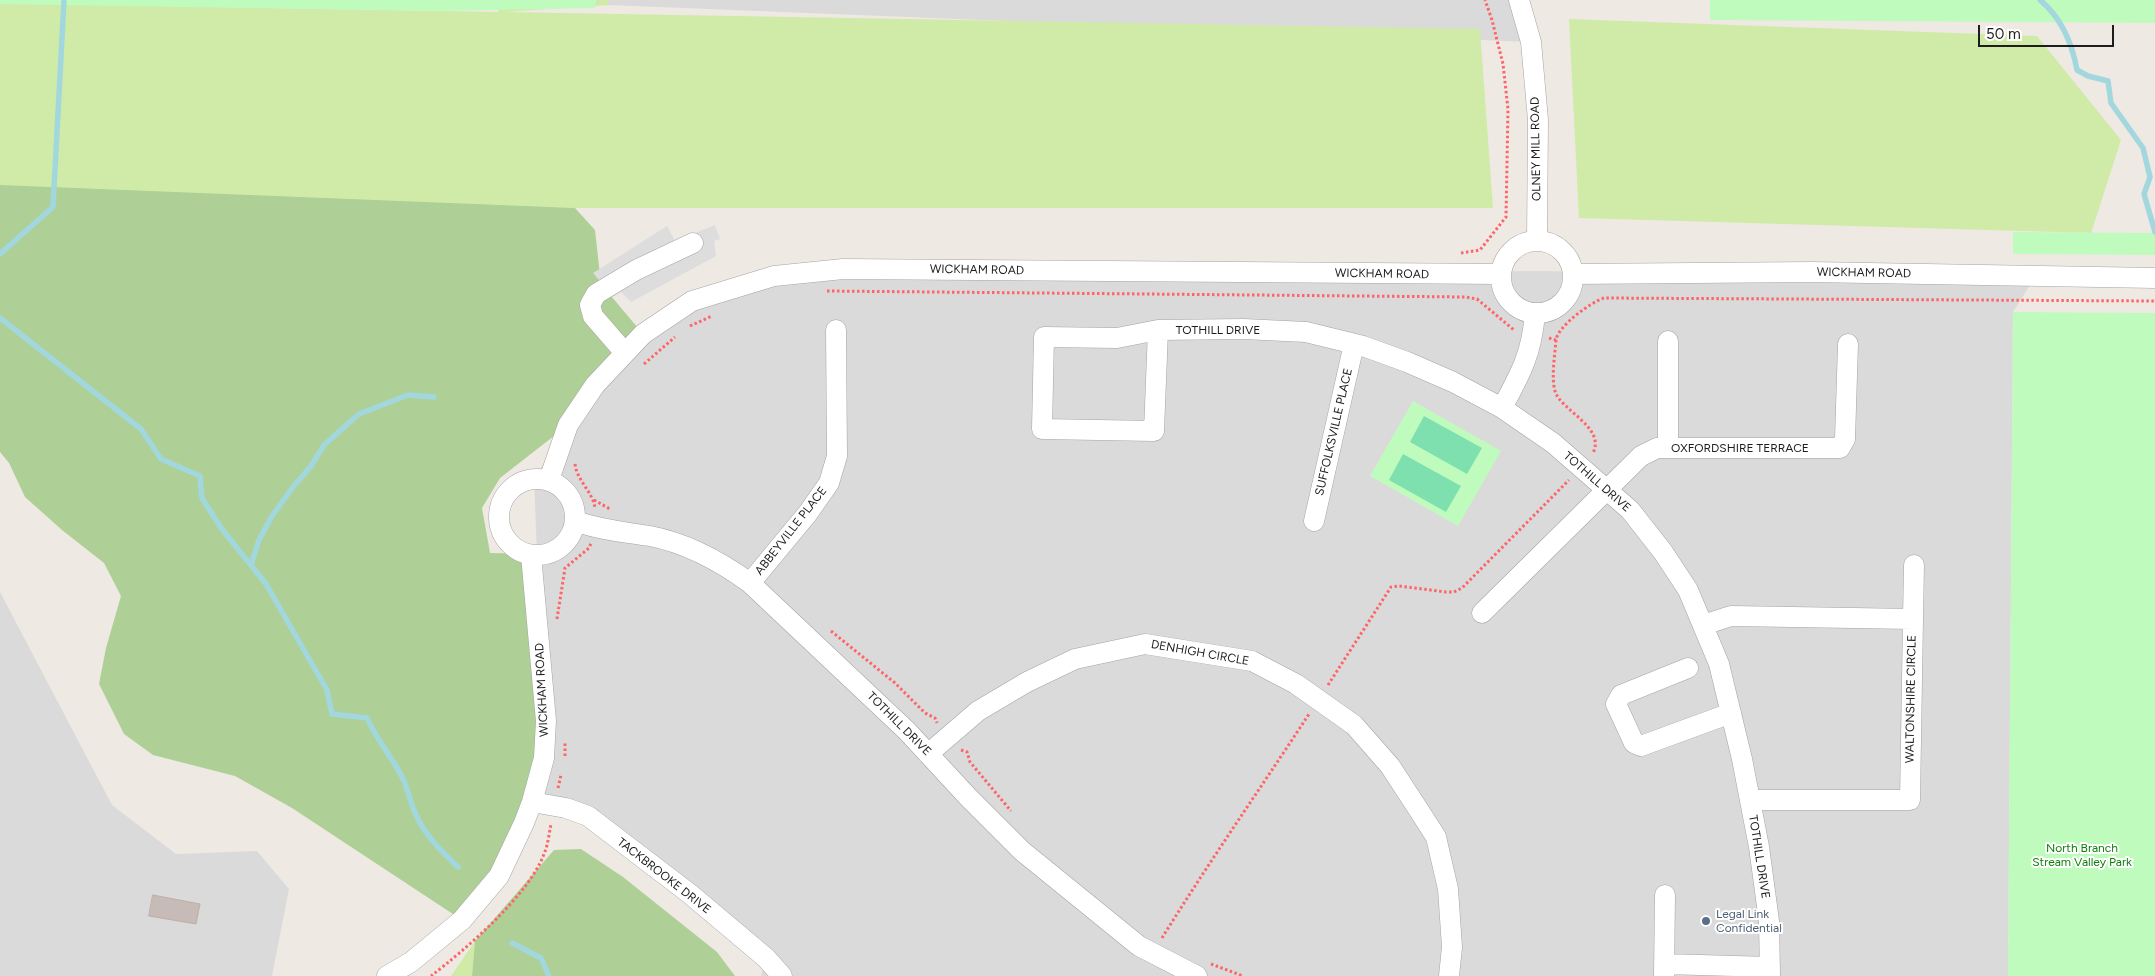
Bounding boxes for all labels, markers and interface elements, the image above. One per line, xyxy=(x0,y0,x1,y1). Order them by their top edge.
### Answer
scale bar xyxy=(1980,15,2116,47)
text: 50 m xyxy=(1986,25,2021,43)
street label: OLNEY MILL ROAD xyxy=(1528,97,1544,201)
street label: WICKHAM ROAD xyxy=(930,262,1024,278)
street label: WICKHAM ROAD xyxy=(1817,265,1911,281)
street label: WICKHAM ROAD xyxy=(1335,266,1429,282)
street label: TOTHILL DRIVE xyxy=(1176,323,1260,337)
street label: SUFFOLKSVILLE PLACE xyxy=(1312,367,1356,497)
street label: OXFORDSHIRE TERRACE xyxy=(1671,441,1809,455)
street label: TOTHILL DRIVE xyxy=(1560,449,1634,515)
street label: ABBEYVILLE PLACE xyxy=(752,484,830,578)
street label: WALTONSHIRE CIRCLE xyxy=(1903,635,1919,763)
street label: DENHIGH CIRCLE xyxy=(1150,637,1250,669)
street label: WICKHAM ROAD xyxy=(532,643,552,737)
street label: TOTHILL DRIVE xyxy=(864,689,934,759)
street label: TOTHILL DRIVE xyxy=(1745,814,1773,900)
street label: TACKBROOKE DRIVE xyxy=(614,835,714,917)
park label: North Branch Stream Valley Park xyxy=(2032,841,2132,869)
place label: Legal Link Confidential xyxy=(1716,907,1782,935)
marker: Legal Link Confidential xyxy=(1700,915,1712,927)

